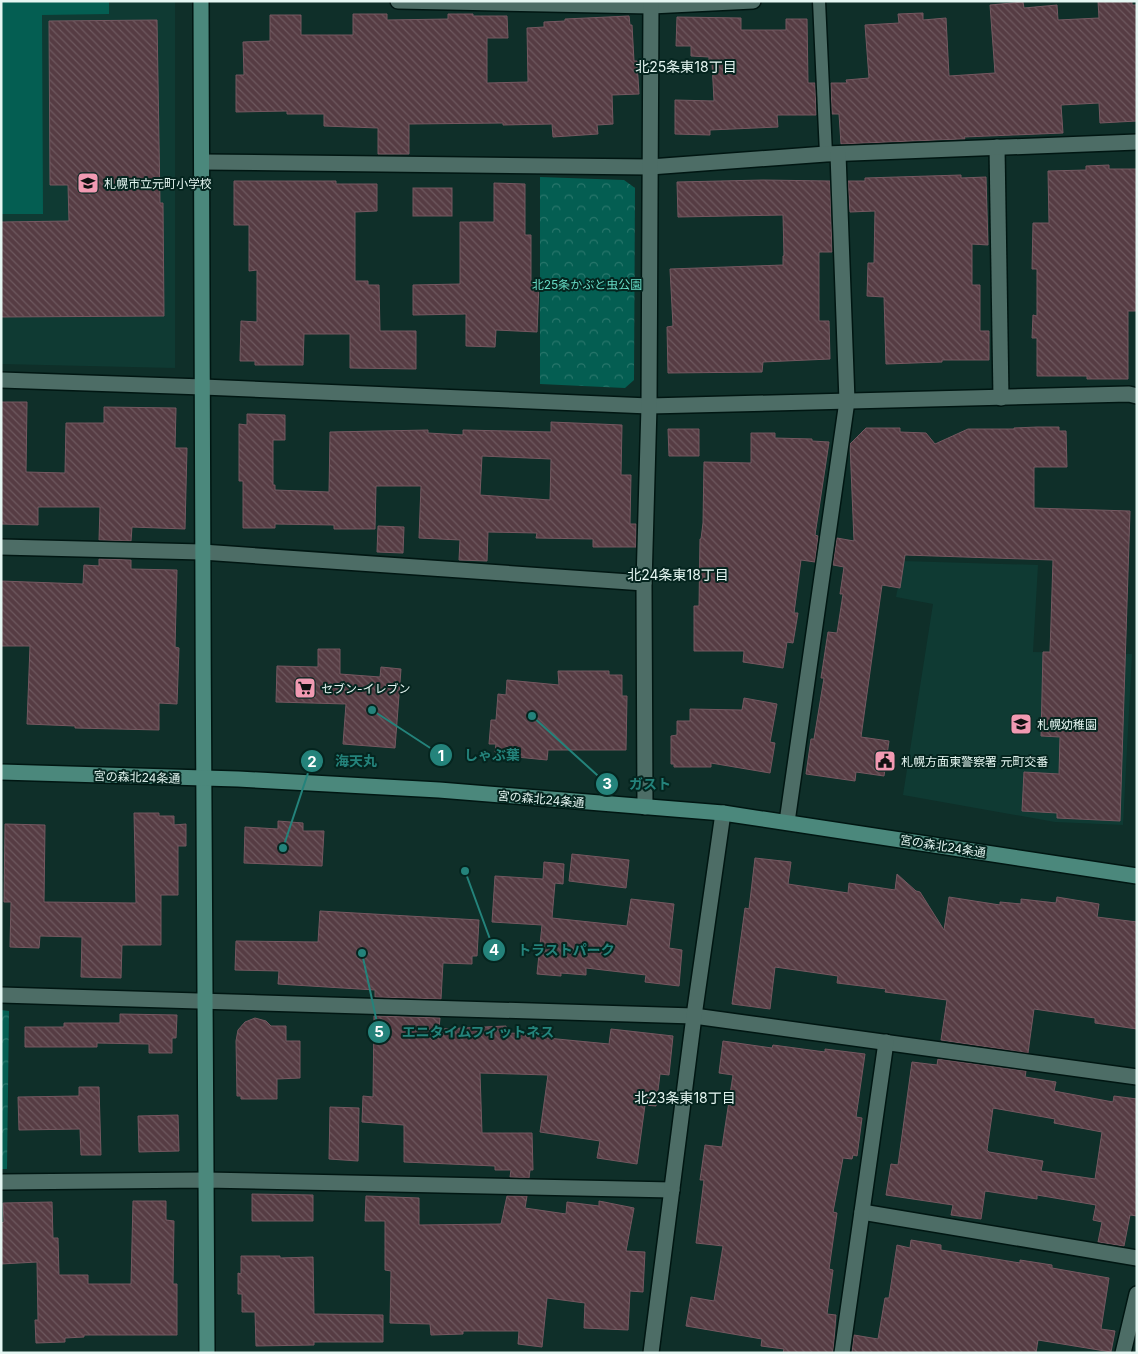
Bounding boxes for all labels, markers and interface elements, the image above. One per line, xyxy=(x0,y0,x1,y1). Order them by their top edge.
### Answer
district label: 北25条東18丁目 xyxy=(635,58,737,75)
school or university icon: 札幌市立元町小学校 xyxy=(76,171,100,195)
place label: 札幌市立元町小学校 xyxy=(104,176,212,191)
park label: 北25条かぶと虫公園 xyxy=(532,277,642,292)
district label: 北24条東18丁目 xyxy=(627,566,729,583)
supermarket icon: セブン-イレブン xyxy=(293,676,317,700)
place label: セブン-イレブン xyxy=(321,681,411,696)
school or university icon: 札幌幼稚園 xyxy=(1009,712,1033,736)
place label: 札幌幼稚園 xyxy=(1037,717,1097,732)
callout: しゃぶ葉 xyxy=(429,741,530,770)
text: 1 xyxy=(438,746,444,765)
text: しゃぶ葉 xyxy=(464,746,520,763)
callout: 海天丸 xyxy=(300,747,387,776)
public building icon: 札幌方面東警察署 元町交番 xyxy=(873,749,897,773)
text: 2 xyxy=(307,752,317,771)
text: 海天丸 xyxy=(335,752,377,769)
place label: 札幌方面東警察署 元町交番 xyxy=(901,754,1048,769)
street label: 宮の森北24条通 xyxy=(93,768,181,786)
callout: ガスト xyxy=(594,770,681,799)
text: 3 xyxy=(602,774,612,793)
text: ガスト xyxy=(629,775,671,792)
street label: 宮の森北24条通 xyxy=(497,788,585,810)
street label: 宮の森北24条通 xyxy=(899,832,987,860)
callout: トラストパーク xyxy=(482,935,625,964)
text: 4 xyxy=(489,940,499,959)
text: トラストパーク xyxy=(517,941,615,958)
callout: エニタイムフィットネス xyxy=(366,1017,565,1046)
text: 5 xyxy=(374,1022,384,1041)
text: エニタイムフィットネス xyxy=(402,1023,554,1040)
district label: 北23条東18丁目 xyxy=(634,1089,736,1106)

